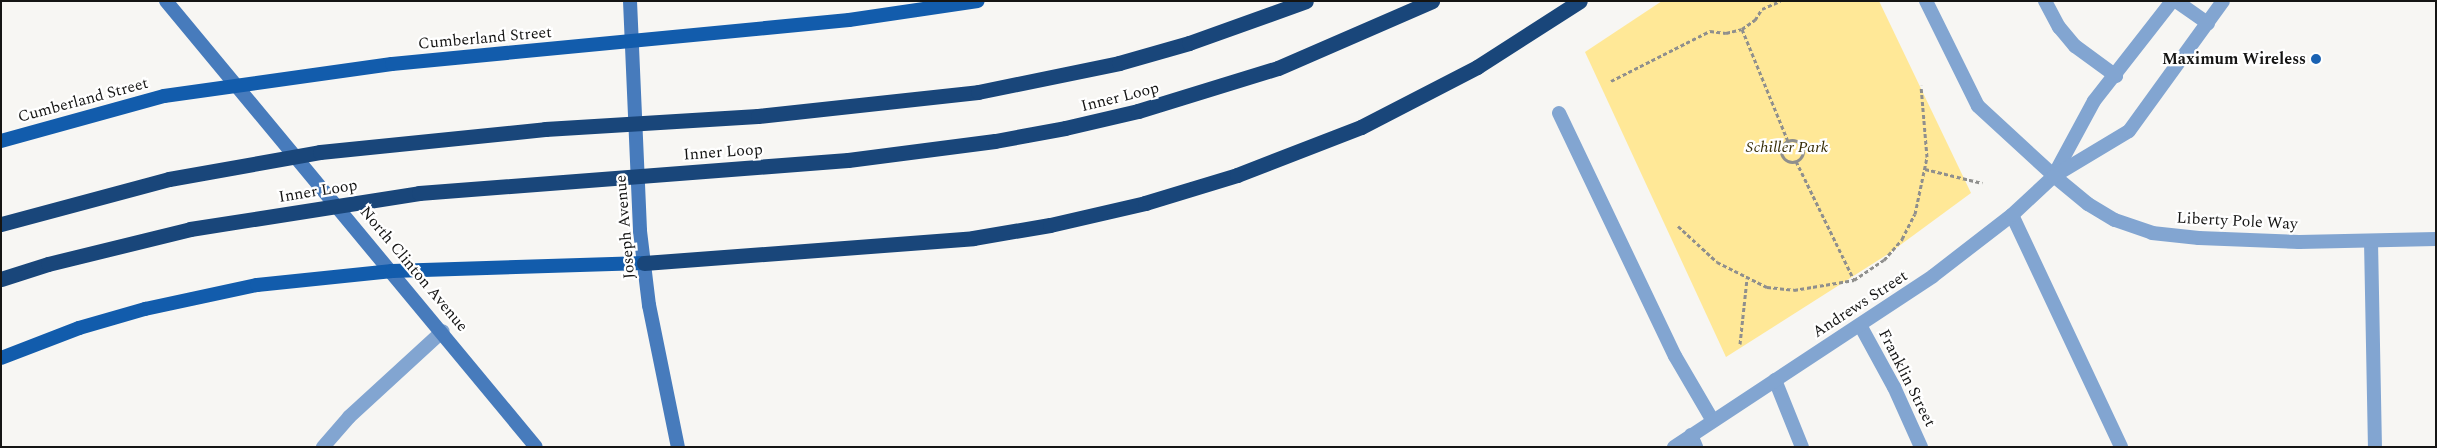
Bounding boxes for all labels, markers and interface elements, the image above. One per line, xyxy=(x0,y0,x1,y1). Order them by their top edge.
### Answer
street label: Cumberland Street xyxy=(417,23,553,53)
place label: Maximum Wireless xyxy=(2162,49,2306,69)
marker: Maximum Wireless xyxy=(2310,53,2322,65)
street label: Cumberland Street xyxy=(16,73,150,127)
street label: Inner Loop xyxy=(1079,78,1161,116)
park label: Schiller Park xyxy=(1746,137,1828,157)
street label: Inner Loop xyxy=(683,140,763,164)
street label: Joseph Avenue xyxy=(611,174,639,280)
street label: Inner Loop xyxy=(277,175,359,207)
street label: North Clinton Avenue xyxy=(356,202,472,336)
street label: Liberty Pole Way xyxy=(2176,208,2298,234)
street label: Andrews Street xyxy=(1809,266,1911,342)
street label: Franklin Street xyxy=(1874,326,1940,430)

